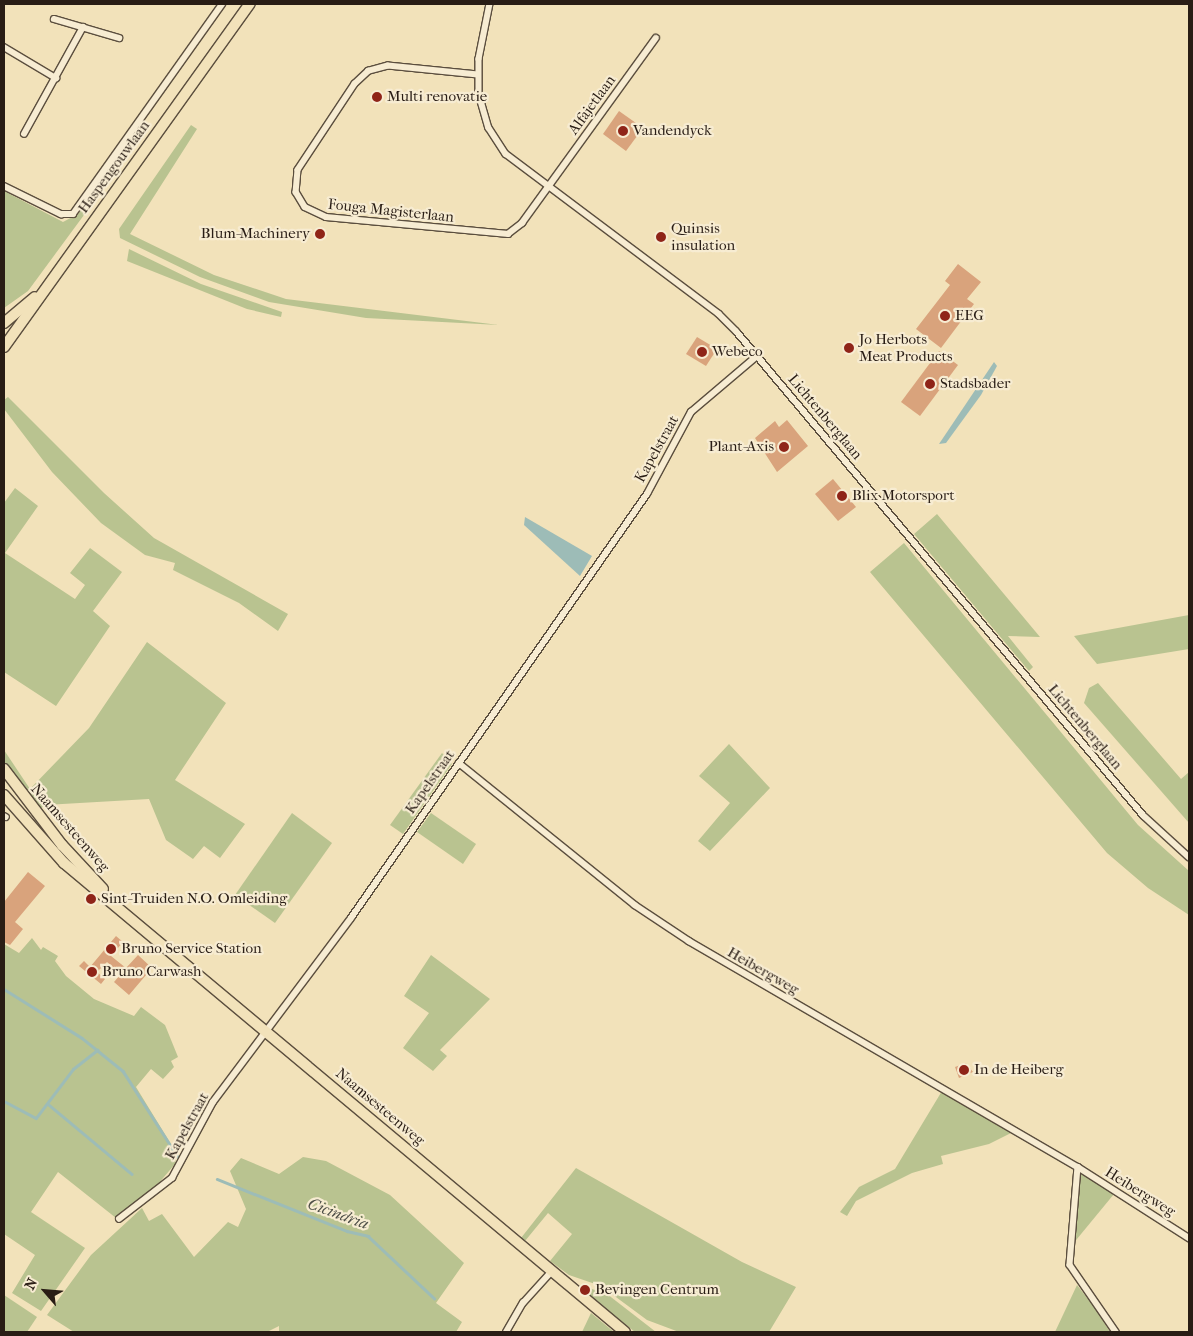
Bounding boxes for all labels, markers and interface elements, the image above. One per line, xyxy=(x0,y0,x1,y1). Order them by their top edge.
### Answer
street label: Alfajetlaan xyxy=(564,72,620,138)
place label: Multi renovatie xyxy=(387,88,487,106)
marker: Multi renovatie xyxy=(371,91,383,103)
street label: Haspengouwlaan xyxy=(74,117,154,217)
place label: Vandendyck xyxy=(633,122,712,140)
marker: Vandendyck xyxy=(617,125,629,137)
street label: Fouga Magisterlaan xyxy=(327,195,455,227)
place label: Quinsis insulation xyxy=(671,219,735,254)
place label: Blum-Machinery xyxy=(201,225,310,243)
marker: Blum-Machinery xyxy=(314,228,326,240)
marker: Quinsis insulation xyxy=(655,231,667,243)
place label: EEG xyxy=(955,307,984,325)
marker: EEG xyxy=(939,310,951,322)
place label: Jo Herbots Meat Products xyxy=(859,330,952,365)
marker: Jo Herbots Meat Products xyxy=(843,342,855,354)
place label: Webeco xyxy=(712,343,763,361)
marker: Webeco xyxy=(696,346,708,358)
street label: Lichtenberglaan xyxy=(784,371,866,463)
place label: Stadsbader xyxy=(940,375,1010,393)
marker: Stadsbader xyxy=(924,378,936,390)
street label: Kapelstraat xyxy=(631,412,683,486)
place label: Plant-Axis xyxy=(709,438,774,456)
marker: Plant-Axis xyxy=(778,441,790,453)
place label: Blix Motorsport xyxy=(852,487,955,505)
marker: Blix Motorsport xyxy=(836,490,848,502)
street label: Lichtenberglaan xyxy=(1044,681,1126,773)
street label: Kapelstraat xyxy=(401,746,459,818)
street label: Naamsesteenweg xyxy=(27,780,113,876)
place label: Sint-Truiden N.O. Omleiding xyxy=(101,890,287,908)
marker: Sint-Truiden N.O. Omleiding xyxy=(85,893,97,905)
place label: Bruno Service Station xyxy=(121,940,262,958)
marker: Bruno Service Station xyxy=(105,943,117,955)
street label: Heibergweg xyxy=(724,943,802,999)
place label: Bruno Carwash xyxy=(102,963,201,981)
marker: Bruno Carwash xyxy=(86,966,98,978)
place label: In de Heiberg xyxy=(974,1061,1064,1079)
street label: Naamsesteenweg xyxy=(332,1064,428,1150)
marker: In de Heiberg xyxy=(958,1064,970,1076)
street label: Kapelstraat xyxy=(161,1089,213,1163)
street label: Heibergweg xyxy=(1101,1163,1179,1221)
water label: Cicindria xyxy=(305,1194,371,1234)
north arrow xyxy=(20,1266,70,1316)
text: N xyxy=(21,1275,41,1293)
place label: Bevingen Centrum xyxy=(595,1281,719,1299)
marker: Bevingen Centrum xyxy=(579,1284,591,1296)

